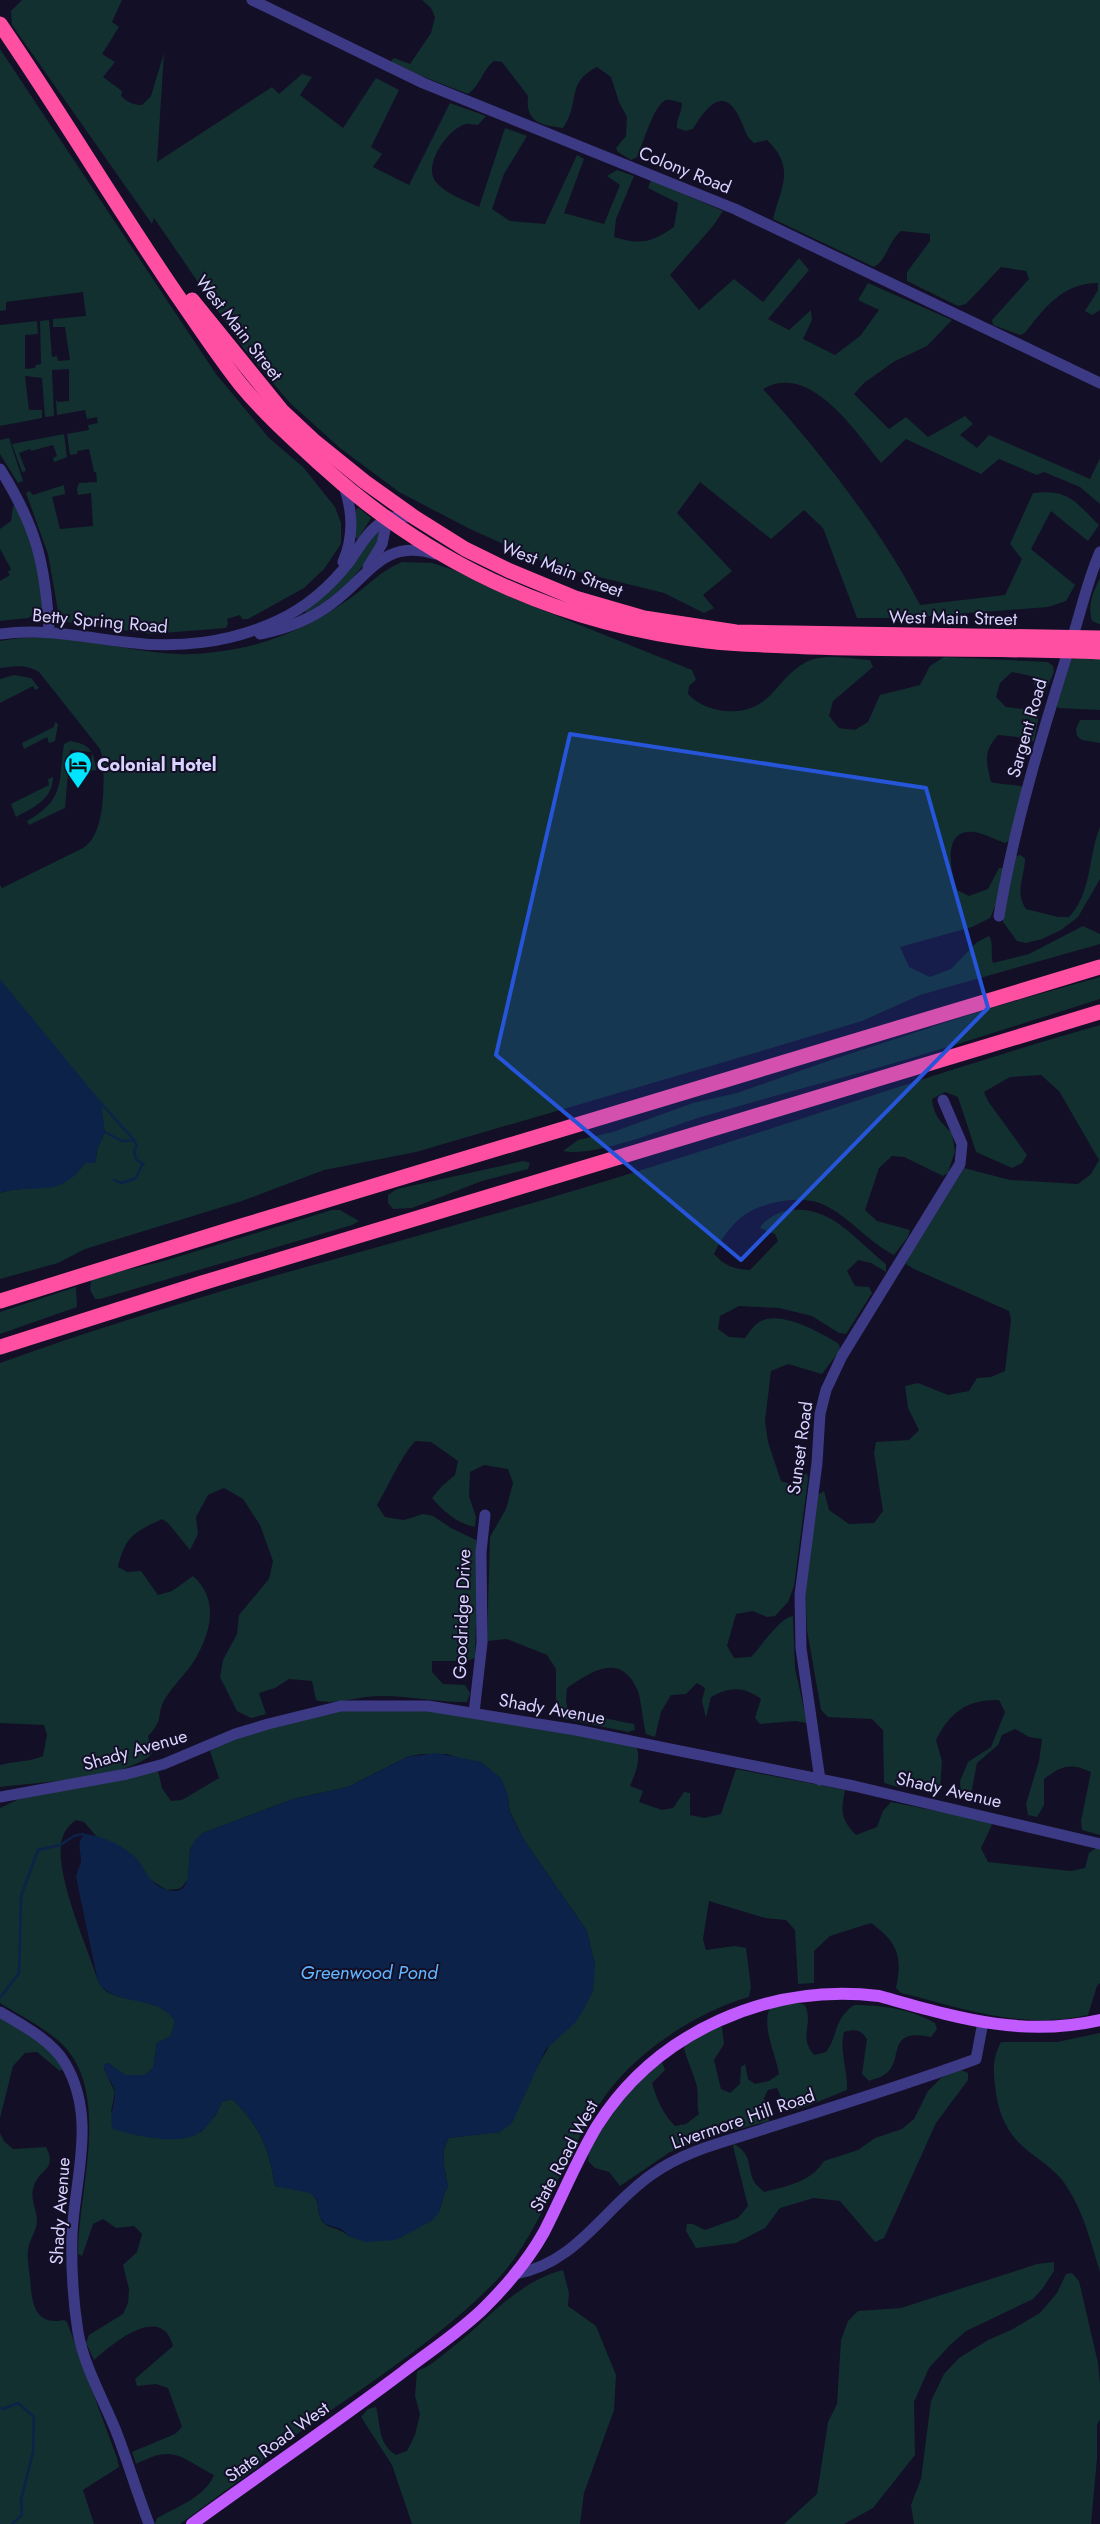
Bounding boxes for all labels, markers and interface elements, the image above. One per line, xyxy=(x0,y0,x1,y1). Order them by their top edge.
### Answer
street label: Colony Road xyxy=(635,140,735,200)
street label: West Main Street xyxy=(189,269,289,387)
street label: West Main Street xyxy=(497,534,627,604)
street label: Betty Spring Road xyxy=(31,602,169,640)
street label: West Main Street xyxy=(889,604,1018,632)
street label: Sargent Road xyxy=(1000,675,1054,781)
hotel icon: Colonial Hotel xyxy=(63,750,93,789)
place label: Colonial Hotel xyxy=(97,752,217,778)
street label: Sunset Road xyxy=(781,1400,819,1496)
street label: Goodridge Drive xyxy=(447,1549,477,1679)
street label: Shady Avenue xyxy=(497,1687,607,1731)
street label: Shady Avenue xyxy=(80,1723,190,1777)
street label: Shady Avenue xyxy=(894,1765,1004,1815)
water label: Greenwood Pond xyxy=(300,1959,439,1986)
street label: Livermore Hill Road xyxy=(668,2082,818,2156)
street label: State Road West xyxy=(524,2095,605,2217)
street label: Shady Avenue xyxy=(43,2156,77,2266)
street label: State Road West xyxy=(219,2395,335,2489)

